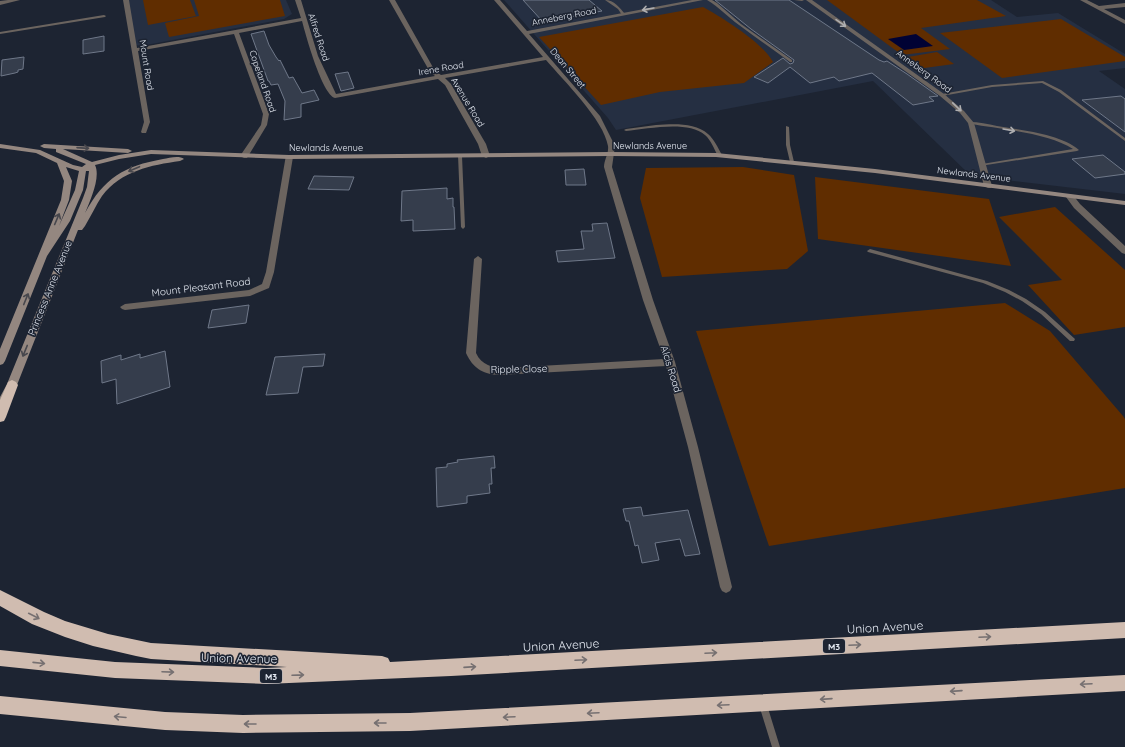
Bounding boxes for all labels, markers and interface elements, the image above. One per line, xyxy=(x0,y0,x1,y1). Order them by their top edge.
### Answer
street label: Anneberg Road xyxy=(531,4,597,28)
one-way arrow xyxy=(642,6,655,14)
street label: Alfred Road xyxy=(306,12,332,62)
one-way arrow xyxy=(835,19,846,27)
street label: Mount Road xyxy=(138,39,156,91)
street label: Dean Street xyxy=(548,46,588,90)
street label: Anneberg Road xyxy=(894,47,954,95)
street label: Copeland Road xyxy=(247,49,279,113)
street label: Irene Road xyxy=(418,59,464,77)
street label: Avenue Road xyxy=(449,75,487,129)
one-way arrow xyxy=(952,103,962,112)
one-way arrow xyxy=(1002,126,1015,134)
street label: Newlands Avenue xyxy=(613,140,687,151)
street label: Newlands Avenue xyxy=(289,142,363,153)
one-way arrow xyxy=(76,145,89,152)
street label: Newlands Avenue xyxy=(937,164,1011,184)
one-way arrow xyxy=(129,166,141,173)
one-way arrow xyxy=(54,213,61,225)
street label: Princess Anne Avenue xyxy=(25,238,75,337)
street label: Mount Pleasant Road xyxy=(151,274,251,300)
one-way arrow xyxy=(22,293,30,305)
street label: Alcis Road xyxy=(658,344,684,394)
one-way arrow xyxy=(21,345,29,357)
street label: Ripple Close xyxy=(491,362,548,376)
one-way arrow xyxy=(28,613,40,620)
street label: Union Avenue xyxy=(846,617,924,636)
one-way arrow xyxy=(978,634,991,641)
street label: Union Avenue xyxy=(522,635,600,654)
road number: M3 xyxy=(823,639,845,653)
one-way arrow xyxy=(848,641,861,648)
one-way arrow xyxy=(704,649,717,656)
street label: Union Avenue xyxy=(201,650,278,666)
one-way arrow xyxy=(574,656,587,663)
one-way arrow xyxy=(32,659,45,666)
one-way arrow xyxy=(463,663,476,670)
one-way arrow xyxy=(161,669,174,676)
road number: M3 xyxy=(260,669,282,683)
one-way arrow xyxy=(291,671,304,678)
one-way arrow xyxy=(1080,681,1093,688)
one-way arrow xyxy=(950,688,963,695)
one-way arrow xyxy=(820,696,833,703)
one-way arrow xyxy=(717,702,730,709)
one-way arrow xyxy=(587,709,600,716)
one-way arrow xyxy=(114,713,127,720)
one-way arrow xyxy=(503,713,516,721)
one-way arrow xyxy=(374,719,387,727)
one-way arrow xyxy=(244,720,257,728)

